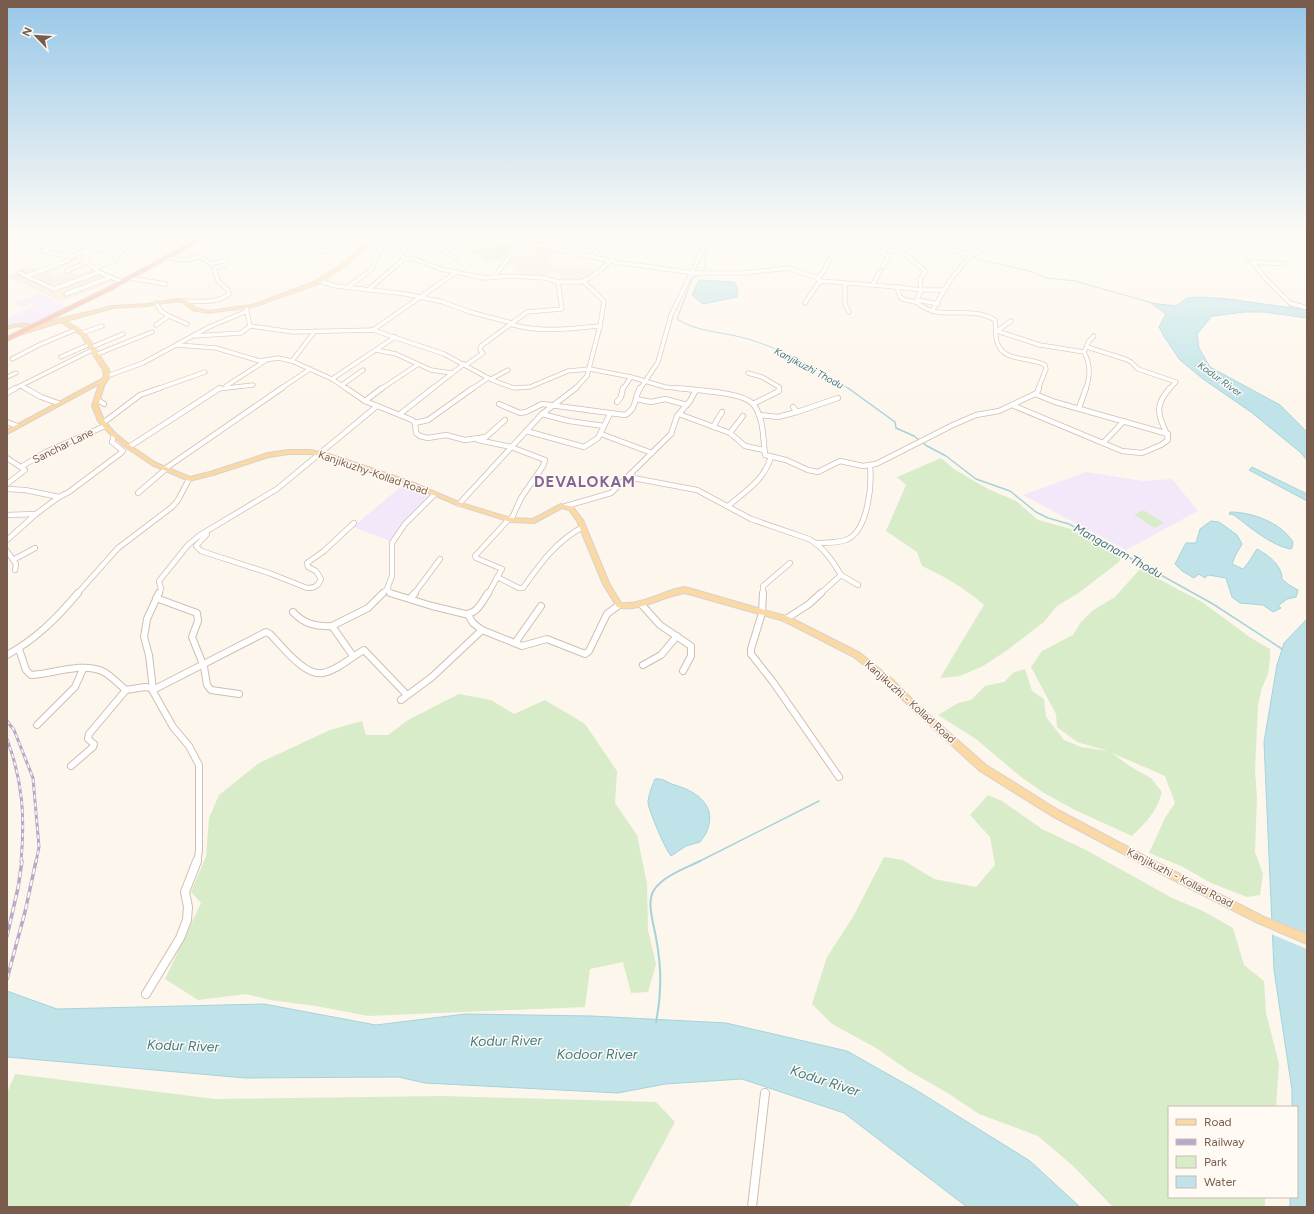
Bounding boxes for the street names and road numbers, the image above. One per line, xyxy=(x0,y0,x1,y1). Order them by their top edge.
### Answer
street label: Sanchar Lane xyxy=(30,426,96,466)
street label: Kanjikuzhy-Kollad Road xyxy=(316,448,430,498)
street label: Kanjikuzhi - Kollad Road xyxy=(862,658,958,746)
street label: Kanjikuzhi - Kollad Road xyxy=(1125,846,1235,910)

